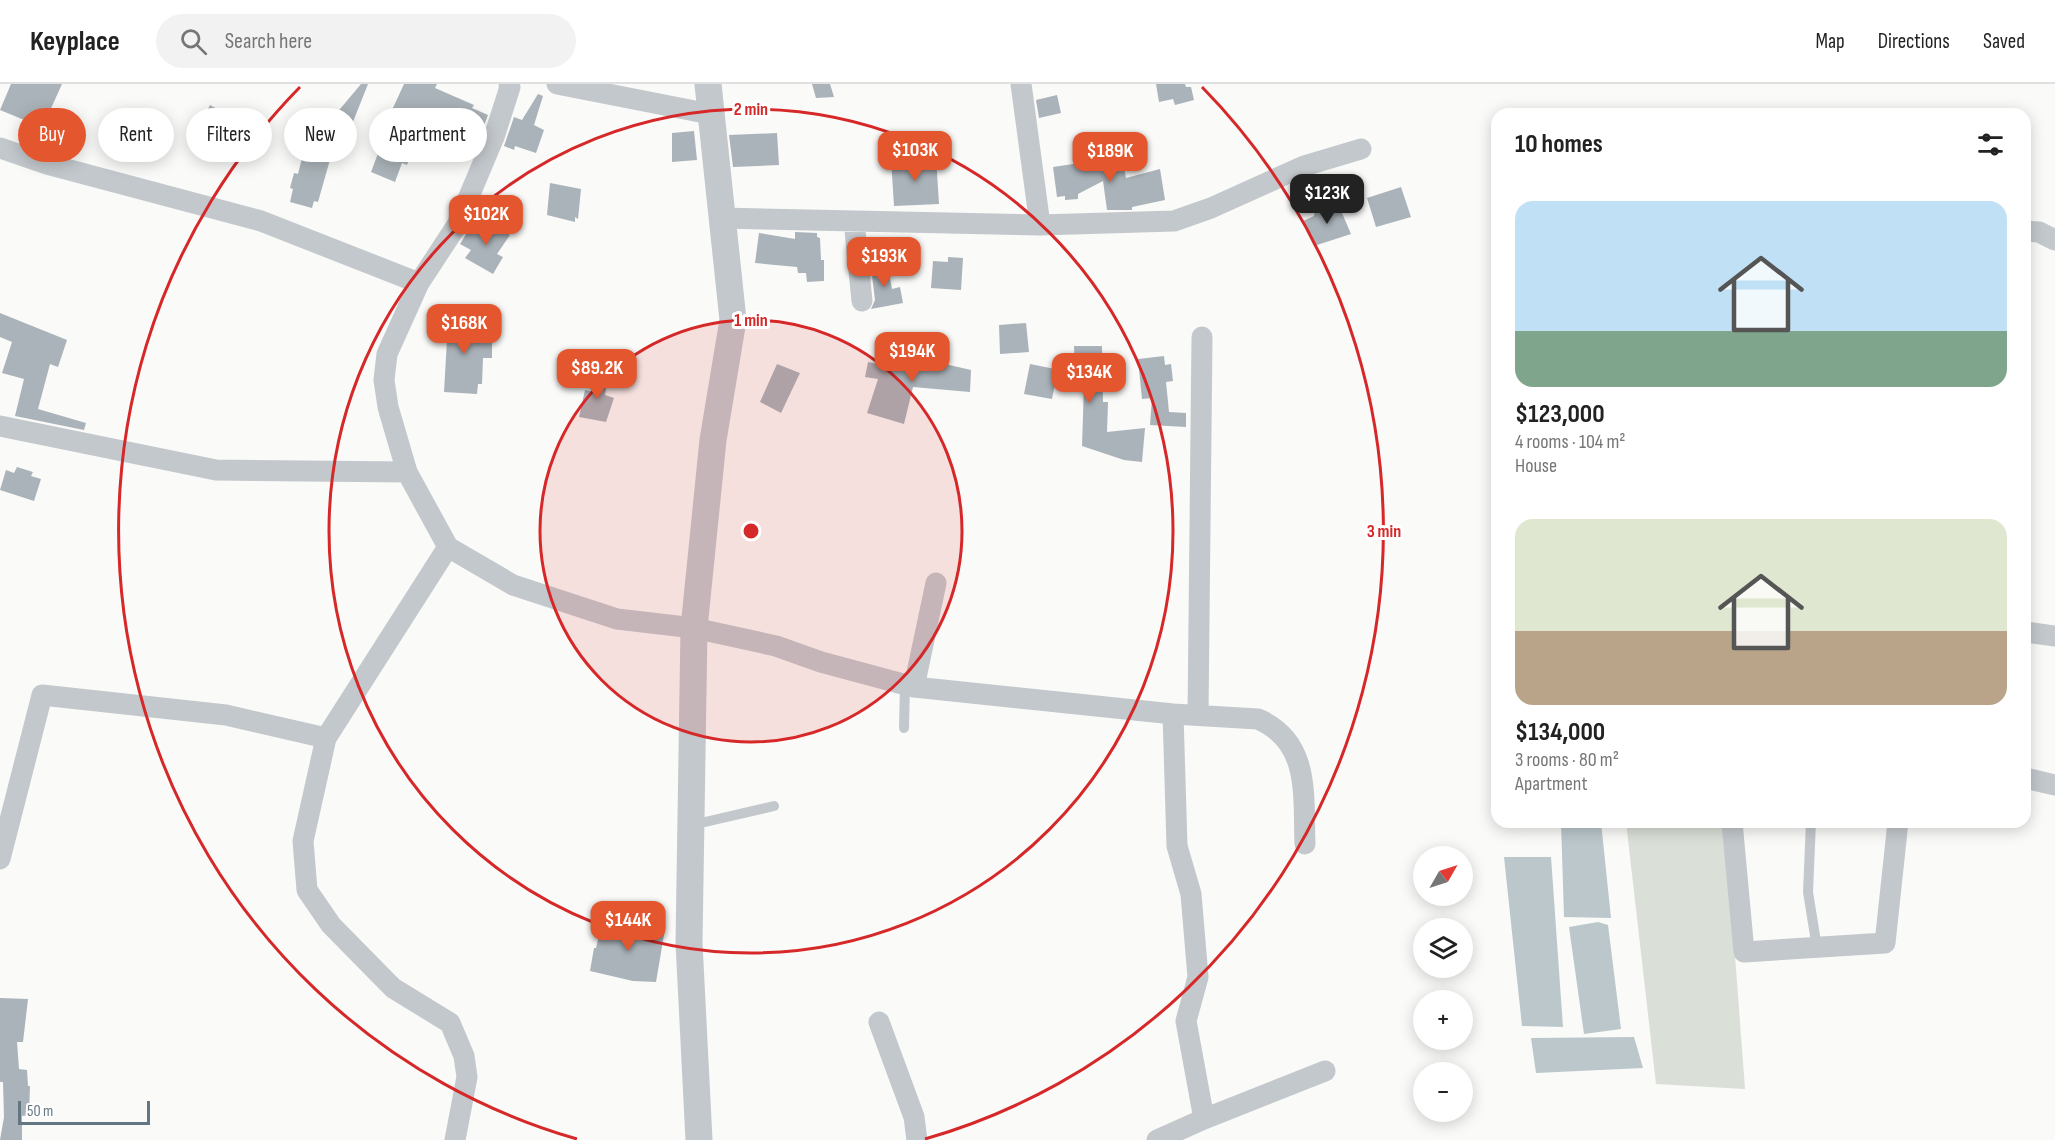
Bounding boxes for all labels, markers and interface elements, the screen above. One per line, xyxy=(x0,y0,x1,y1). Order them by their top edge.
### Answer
search box xyxy=(156,14,576,68)
text: Keyplace xyxy=(30,25,120,58)
icon: search xyxy=(177,25,210,58)
text: Search here xyxy=(225,28,312,55)
text: Map xyxy=(1815,29,1845,54)
text: Directions xyxy=(1878,29,1950,54)
text: Saved xyxy=(1983,29,2025,54)
text: 2 min xyxy=(734,99,768,120)
chip: Buy xyxy=(18,108,86,162)
chip: Rent xyxy=(98,108,174,162)
chip: Filters xyxy=(186,108,272,162)
chip: New xyxy=(284,108,357,162)
chip: Apartment xyxy=(369,108,487,162)
icon: filters xyxy=(1974,128,2007,161)
text: 10 homes xyxy=(1515,129,1603,160)
pin: $103K xyxy=(873,131,957,182)
pin: $189K xyxy=(1068,132,1152,183)
text: $103K xyxy=(892,138,938,162)
text: $189K xyxy=(1087,139,1133,163)
pin: $123K xyxy=(1285,174,1369,225)
text: $123K xyxy=(1304,181,1350,205)
pin: $102K xyxy=(444,195,528,246)
text: $102K xyxy=(463,202,509,226)
pin: $193K xyxy=(842,237,926,288)
icon: home xyxy=(1707,240,1815,348)
text: $193K xyxy=(861,244,907,268)
pin: $168K xyxy=(422,304,506,355)
text: 1 min xyxy=(734,310,768,331)
text: $168K xyxy=(441,311,487,335)
pin: $194K xyxy=(870,332,954,383)
text: $194K xyxy=(889,339,935,363)
pin: $89.2K xyxy=(548,349,646,400)
pin: $134K xyxy=(1047,353,1131,404)
text: $89.2K xyxy=(571,356,623,380)
text: $134K xyxy=(1066,360,1112,384)
text: $123,000 xyxy=(1515,399,1605,430)
text: 4 rooms · 104 m² xyxy=(1515,430,1625,454)
text: House xyxy=(1515,454,1557,478)
centre of rings xyxy=(741,521,761,541)
text: 3 min xyxy=(1367,521,1401,542)
icon: home xyxy=(1707,558,1815,666)
text: $134,000 xyxy=(1515,717,1605,748)
text: 3 rooms · 80 m² xyxy=(1515,748,1619,772)
text: Apartment xyxy=(1515,772,1588,796)
north arrow xyxy=(1413,846,1473,906)
map controls xyxy=(1413,846,1473,1122)
pin: $144K xyxy=(586,901,670,952)
text: $144K xyxy=(605,908,651,932)
button: layers xyxy=(1413,918,1473,978)
button: + xyxy=(1413,990,1473,1050)
button: − xyxy=(1413,1062,1473,1122)
scale bar xyxy=(18,1098,150,1126)
text: 50 m xyxy=(27,1102,53,1121)

